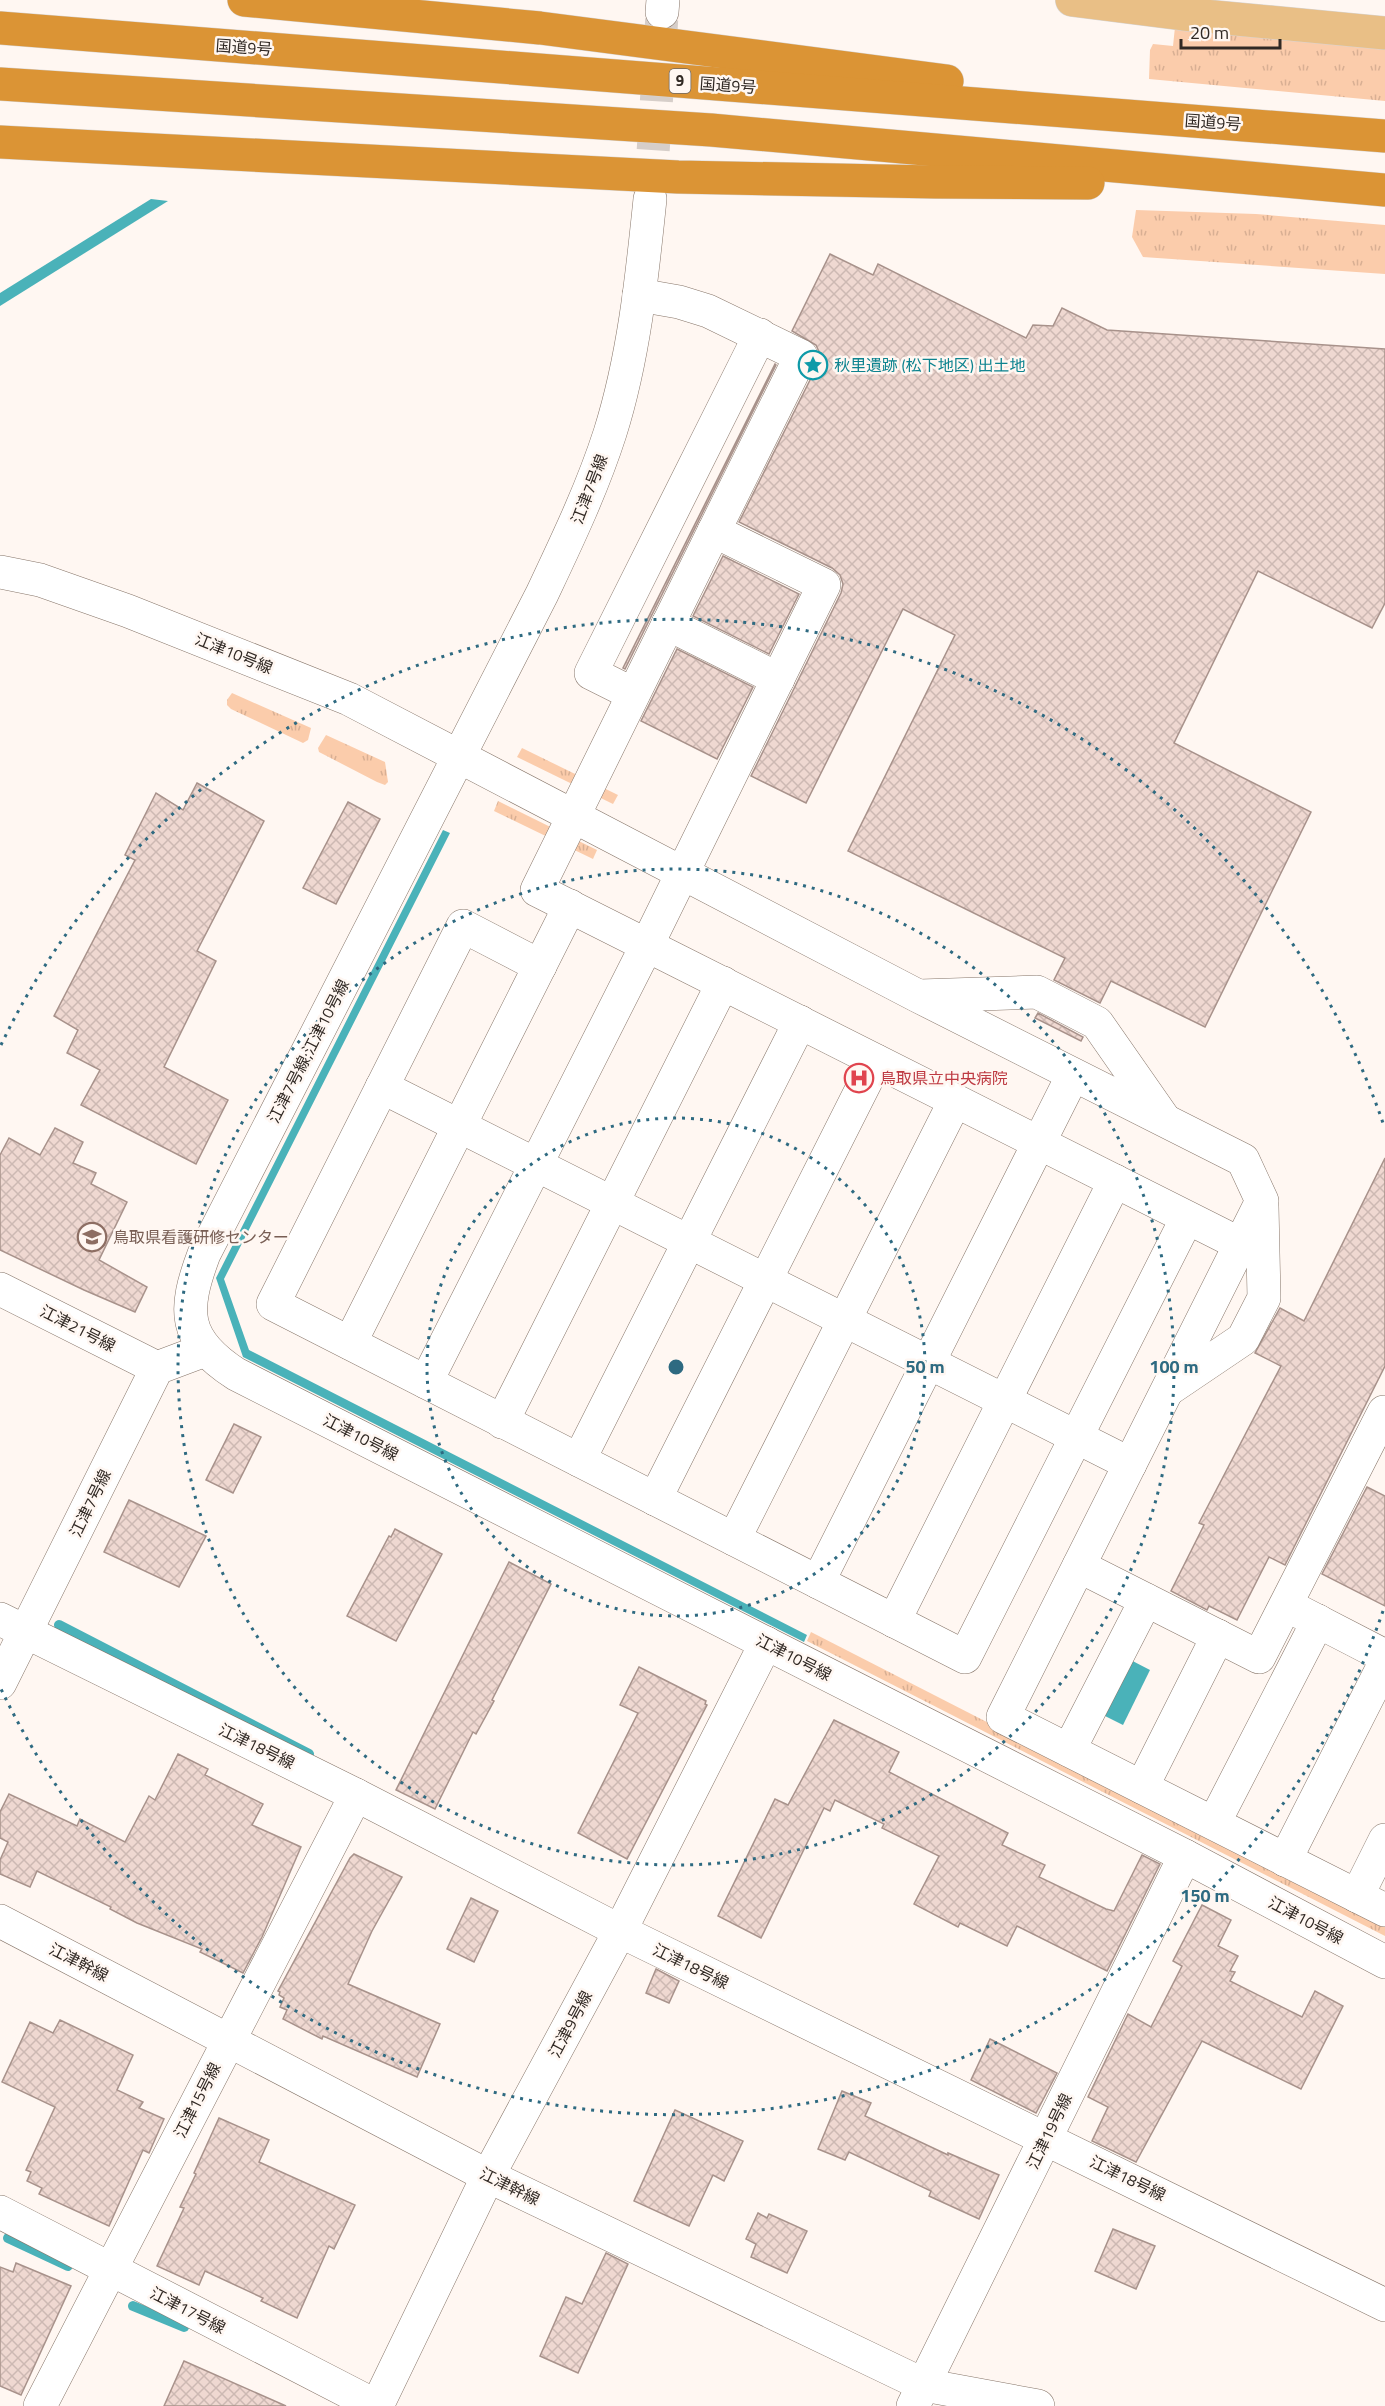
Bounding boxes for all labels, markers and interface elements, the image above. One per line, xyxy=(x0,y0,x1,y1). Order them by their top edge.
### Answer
scale bar xyxy=(1181,12,1280,50)
text: 20 m xyxy=(1190,19,1229,46)
street label: 国道9号 xyxy=(215,33,273,61)
road number: 9 xyxy=(670,69,690,93)
street label: 国道9号 xyxy=(699,71,757,99)
street label: 国道9号 xyxy=(1184,108,1242,136)
place icon: 秋里遺跡 (松下地区) 出土地 xyxy=(797,349,829,381)
place label: 秋里遺跡 (松下地区) 出土地 xyxy=(834,353,1026,377)
street label: 江津7号線 xyxy=(565,451,613,527)
street label: 江津10号線 xyxy=(192,627,276,679)
street label: 江津7号線;江津10号線 xyxy=(261,975,355,1127)
hospital icon: 鳥取県立中央病院 xyxy=(843,1062,875,1094)
place label: 鳥取県立中央病院 xyxy=(880,1066,1008,1090)
school or university icon: 鳥取県看護研修センター xyxy=(76,1221,108,1253)
place label: 鳥取県看護研修センター xyxy=(113,1225,289,1249)
street label: 江津21号線 xyxy=(36,1299,120,1357)
text: 50 m xyxy=(905,1353,945,1380)
text: 100 m xyxy=(1149,1353,1199,1380)
centre of rings xyxy=(666,1357,686,1377)
street label: 江津10号線 xyxy=(319,1408,403,1466)
street label: 江津7号線 xyxy=(63,1465,117,1541)
street label: 江津10号線 xyxy=(752,1628,836,1686)
street label: 江津18号線 xyxy=(215,1717,299,1775)
text: 150 m xyxy=(1180,1882,1230,1909)
street label: 江津10号線 xyxy=(1264,1890,1348,1950)
street label: 江津幹線 xyxy=(45,1937,113,1987)
street label: 江津18号線 xyxy=(649,1937,733,1995)
street label: 江津9号線 xyxy=(542,1986,598,2062)
street label: 江津15号線 xyxy=(168,2058,226,2142)
street label: 江津19号線 xyxy=(1020,2089,1078,2173)
street label: 江津18号線 xyxy=(1086,2149,1170,2207)
street label: 江津幹線 xyxy=(476,2161,544,2211)
street label: 江津17号線 xyxy=(146,2281,230,2339)

